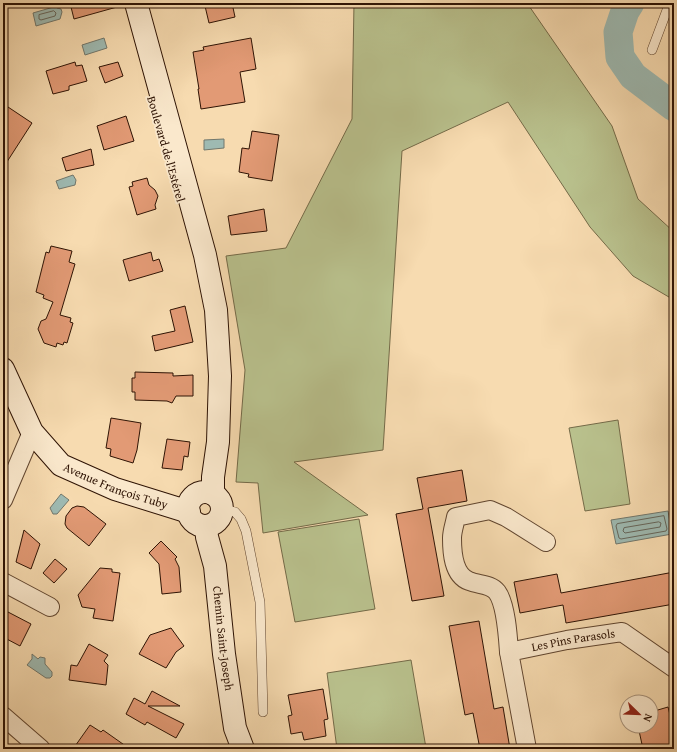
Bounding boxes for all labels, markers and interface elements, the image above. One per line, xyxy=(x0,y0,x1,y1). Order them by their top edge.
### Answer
street label: Boulevard de l'Estérel xyxy=(143,94,190,204)
street label: Avenue François Tuby xyxy=(61,458,170,513)
street label: Chemin Saint-Joseph xyxy=(209,585,238,692)
street label: Les Pins Parasols xyxy=(530,624,616,655)
north arrow xyxy=(619,694,659,734)
text: N xyxy=(639,711,657,725)

